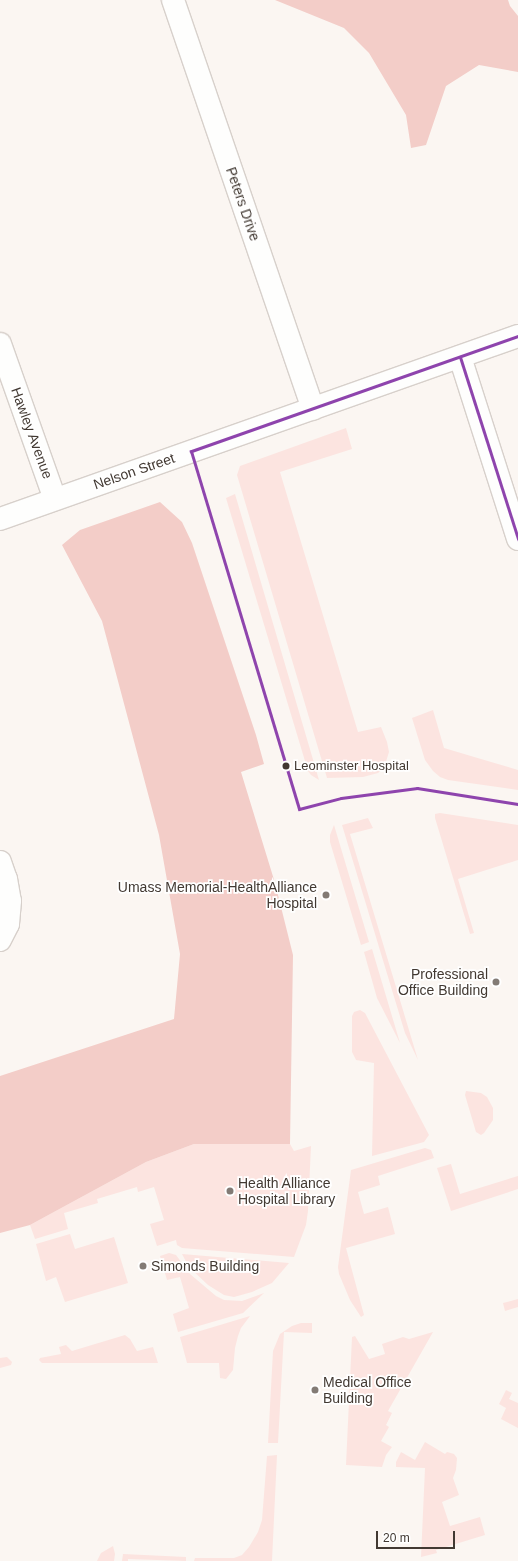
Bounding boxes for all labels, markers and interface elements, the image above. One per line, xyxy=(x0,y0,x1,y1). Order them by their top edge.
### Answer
street label: Peters Drive xyxy=(223,165,263,243)
street label: Hawley Avenue xyxy=(8,385,56,481)
street label: Nelson Street xyxy=(91,449,177,493)
place label: Leominster Hospital xyxy=(294,758,409,774)
marker: Leominster Hospital xyxy=(281,761,291,771)
place label: Umass Memorial-HealthAlliance Hospital xyxy=(118,879,317,912)
marker: Umass Memorial-HealthAlliance Hospital xyxy=(320,889,332,901)
place label: Professional Office Building xyxy=(398,966,488,998)
marker: Professional Office Building xyxy=(491,977,501,987)
place label: Health Alliance Hospital Library xyxy=(238,1175,335,1208)
marker: Health Alliance Hospital Library xyxy=(225,1186,235,1196)
place label: Simonds Building xyxy=(151,1258,259,1274)
marker: Simonds Building xyxy=(138,1261,148,1271)
place label: Medical Office Building xyxy=(323,1374,411,1406)
marker: Medical Office Building xyxy=(310,1385,320,1395)
scale bar xyxy=(378,1523,457,1549)
text: 20 m xyxy=(383,1531,410,1545)

